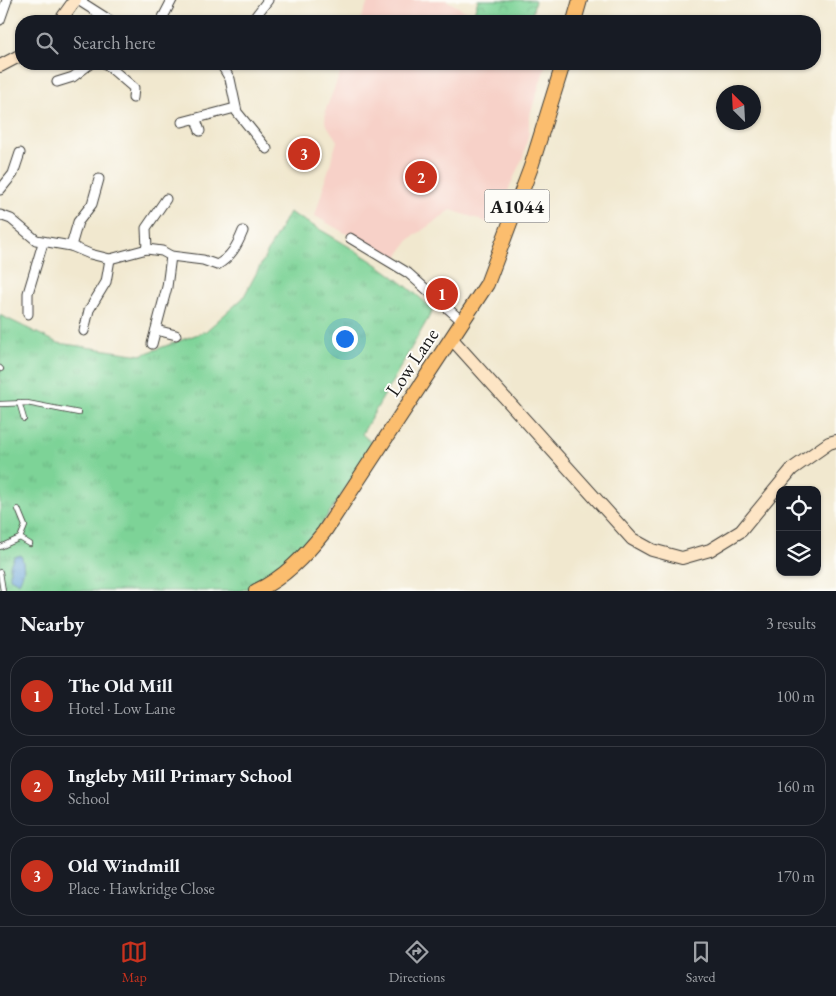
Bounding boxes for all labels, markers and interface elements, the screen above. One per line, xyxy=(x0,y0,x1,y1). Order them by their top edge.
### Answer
search box xyxy=(15,15,821,70)
icon: search xyxy=(33,29,61,57)
text: Search here xyxy=(73,30,155,55)
north arrow xyxy=(716,85,761,130)
pin: 3 xyxy=(288,135,320,173)
pin: 2 xyxy=(405,158,437,196)
road number: A1044 xyxy=(484,190,550,222)
pin: 1 xyxy=(426,275,458,313)
street label: Low Lane xyxy=(380,323,444,401)
your location xyxy=(332,326,358,352)
map controls xyxy=(776,486,821,576)
button: locate xyxy=(776,486,821,531)
button: layers xyxy=(776,531,821,576)
text: Nearby xyxy=(20,610,84,637)
text: 3 results xyxy=(766,613,816,634)
text: The Old Mill xyxy=(68,673,173,698)
text: 1 xyxy=(33,686,41,707)
text: 100 m xyxy=(776,686,815,707)
text: Hotel · Low Lane xyxy=(68,698,175,719)
text: Ingleby Mill Primary School xyxy=(68,763,292,788)
text: 2 xyxy=(33,776,41,797)
text: 160 m xyxy=(776,776,815,797)
text: School xyxy=(68,788,110,809)
text: Old Windmill xyxy=(68,853,180,878)
text: 3 xyxy=(33,866,41,887)
text: 170 m xyxy=(776,866,815,887)
text: Place · Hawkridge Close xyxy=(68,878,215,899)
tab: Map xyxy=(120,938,148,986)
tab: Directions xyxy=(389,938,445,986)
tab: Saved xyxy=(686,938,716,986)

